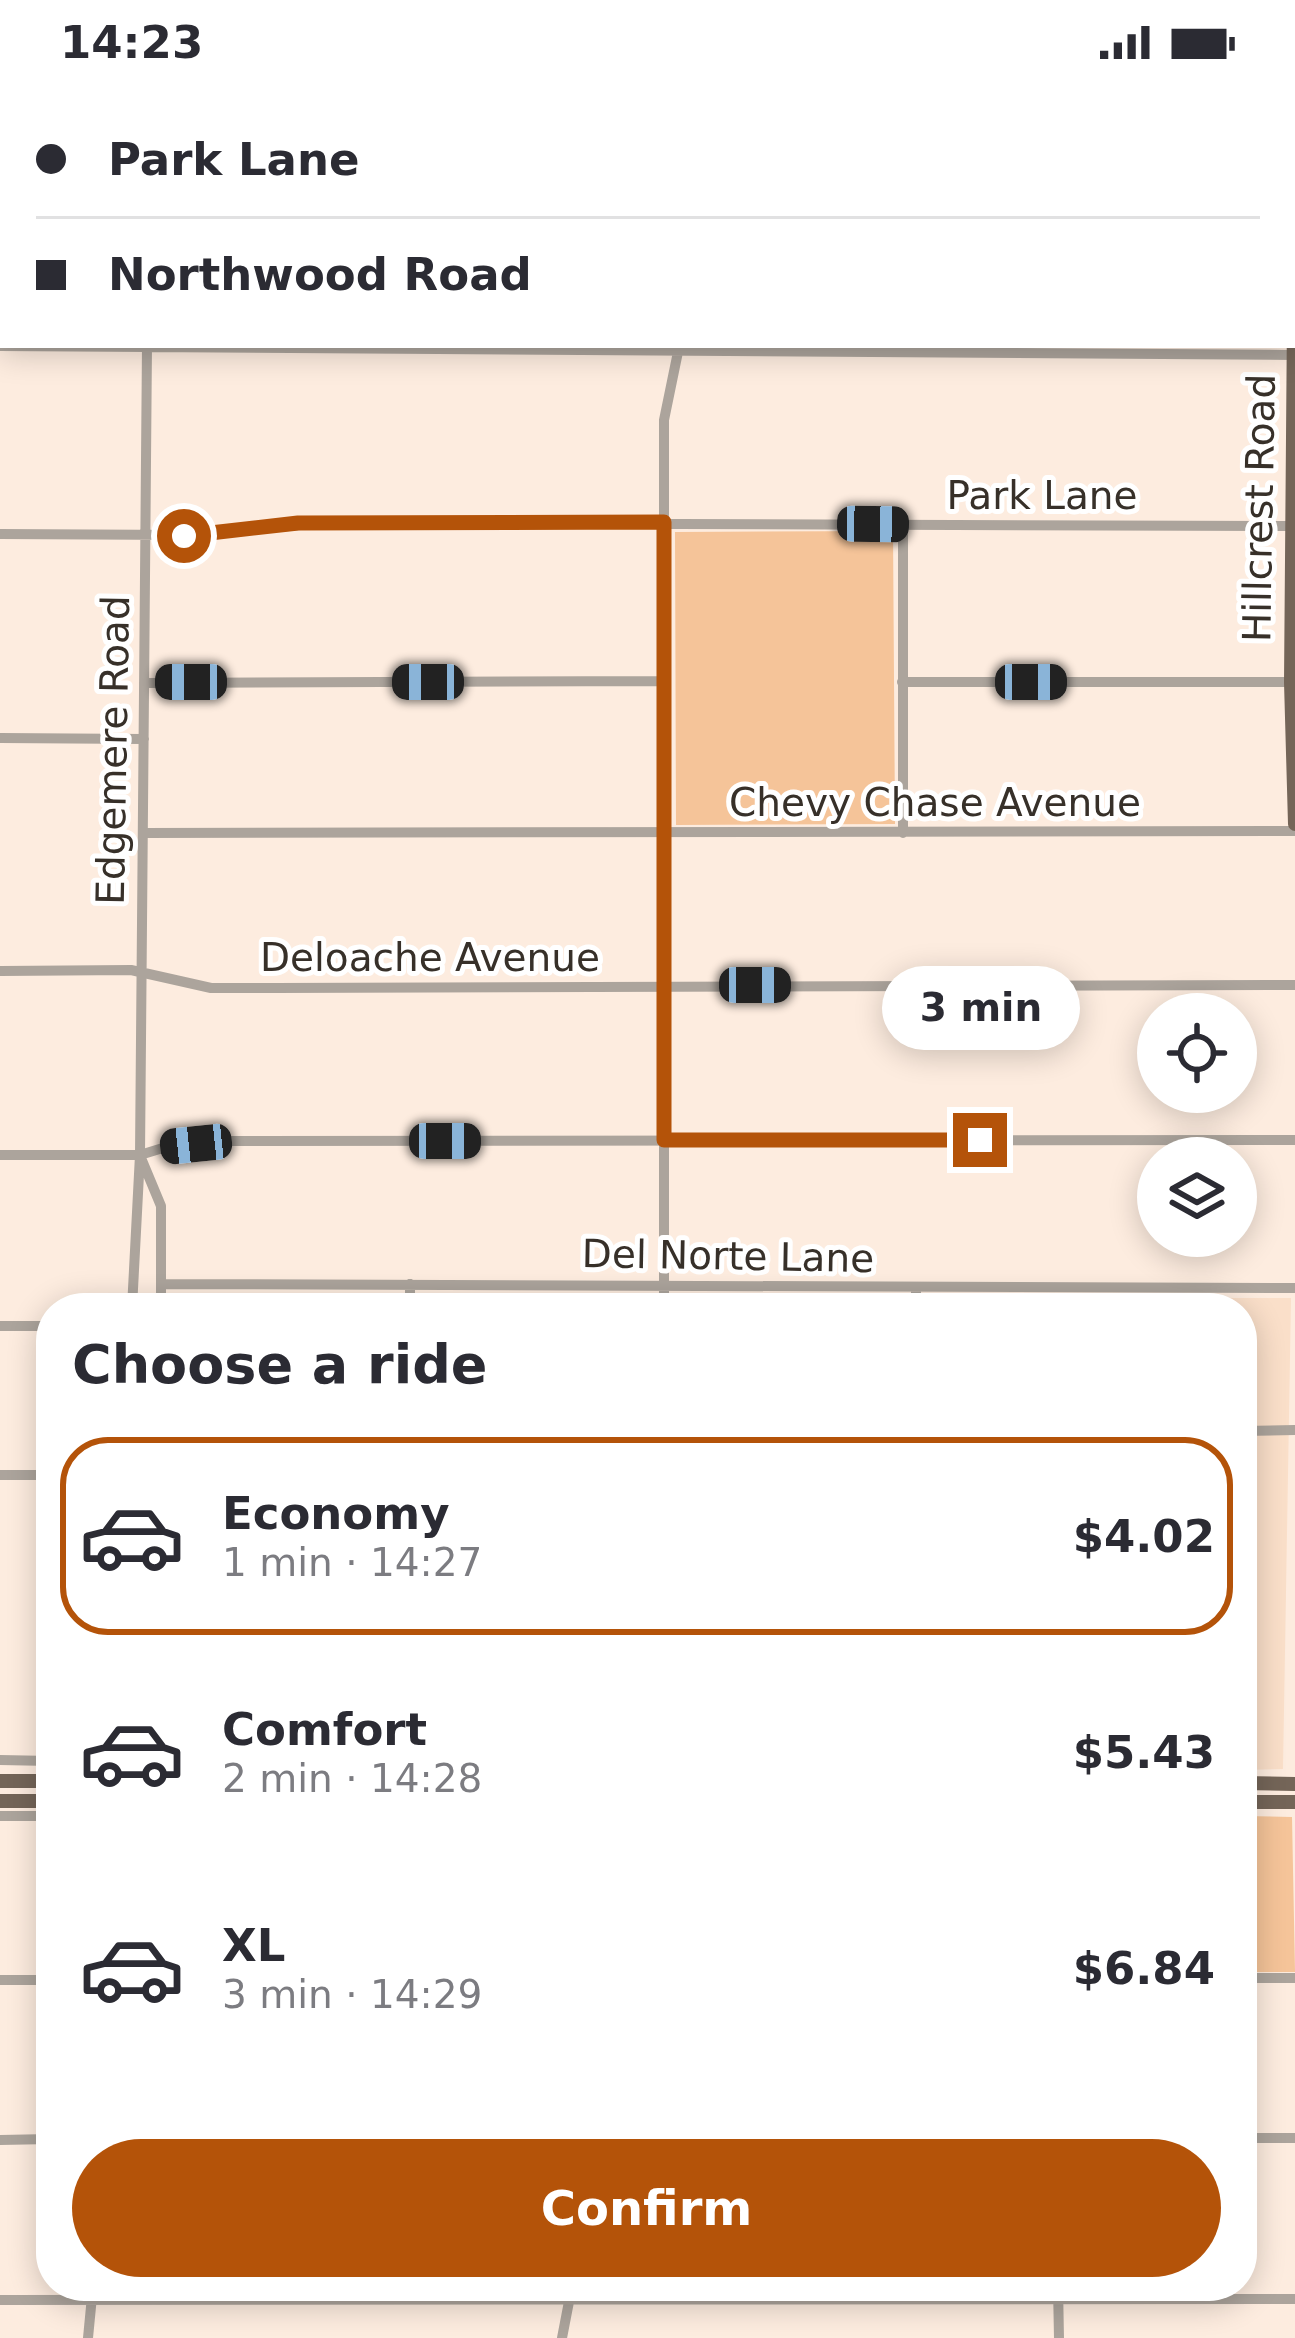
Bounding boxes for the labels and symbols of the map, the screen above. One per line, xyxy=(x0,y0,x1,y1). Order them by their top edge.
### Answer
street label: Hillcrest Road xyxy=(1234,373,1284,643)
street label: Park Lane xyxy=(946,473,1138,518)
car xyxy=(837,505,909,543)
route start xyxy=(157,509,211,563)
street label: Edgemere Road xyxy=(88,595,138,905)
car xyxy=(155,664,227,700)
car xyxy=(392,664,464,700)
car xyxy=(995,664,1067,700)
street label: Chevy Chase Avenue xyxy=(729,780,1141,825)
street label: Deloache Avenue xyxy=(260,935,600,980)
callout: 3 min xyxy=(881,966,1079,1050)
car xyxy=(719,967,791,1003)
route end xyxy=(953,1113,1007,1167)
car xyxy=(158,1122,234,1166)
car xyxy=(409,1123,481,1159)
street label: Del Norte Lane xyxy=(581,1231,875,1281)

